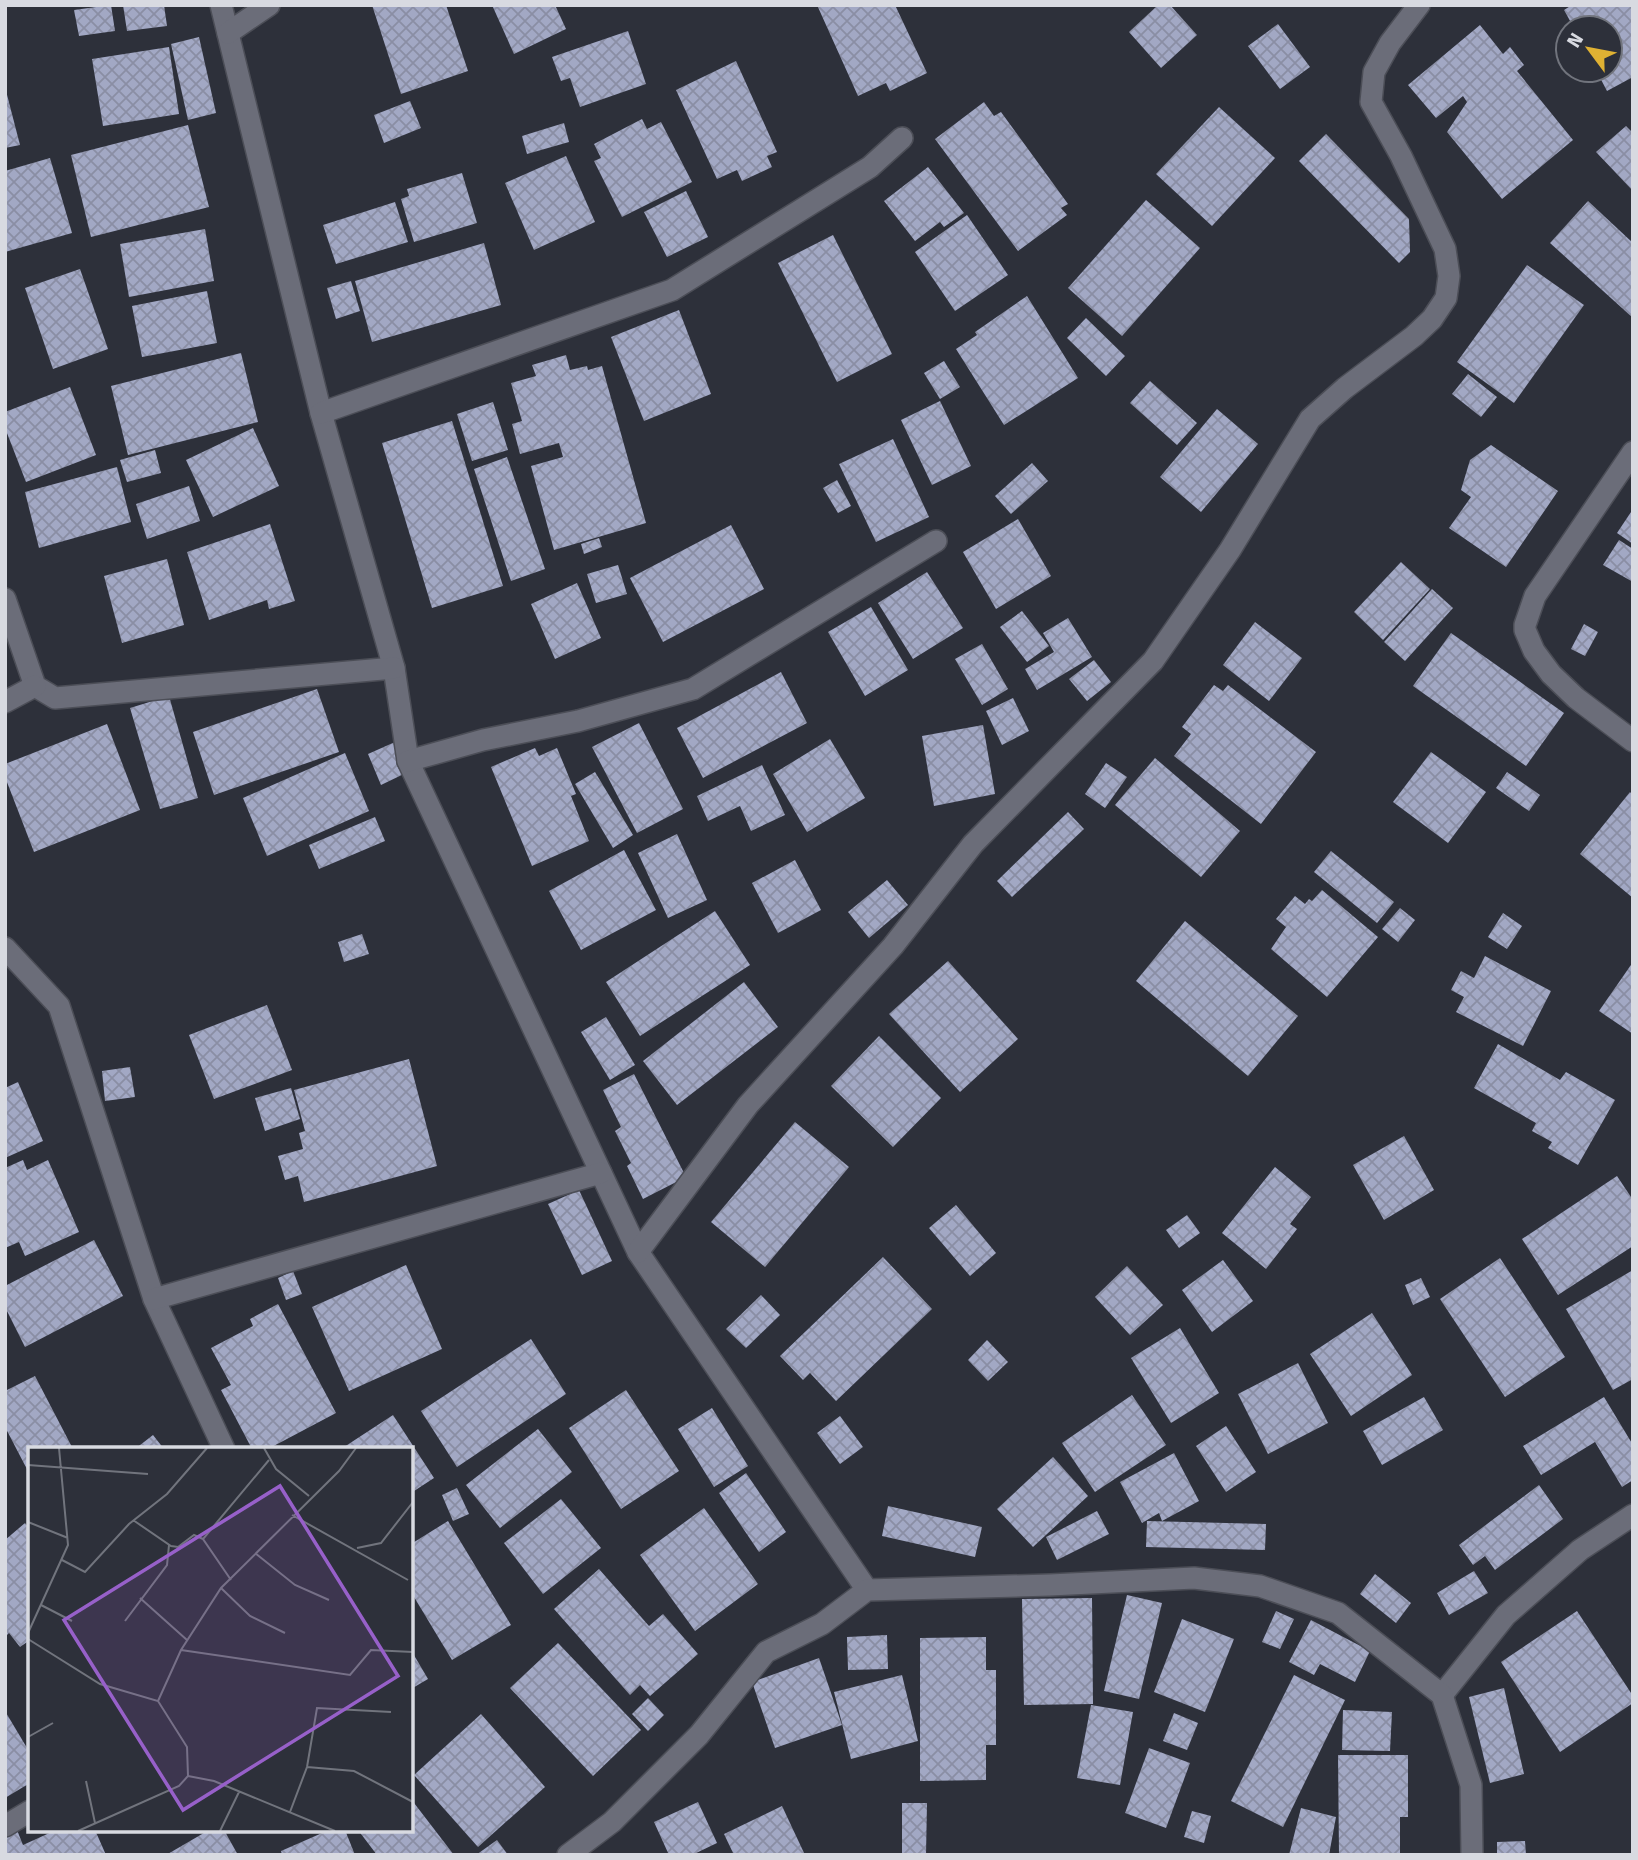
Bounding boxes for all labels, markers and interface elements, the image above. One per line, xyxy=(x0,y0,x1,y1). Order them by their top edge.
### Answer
north arrow xyxy=(1554,14,1624,84)
text: N xyxy=(1562,29,1588,52)
inset map xyxy=(28,1447,413,1832)

